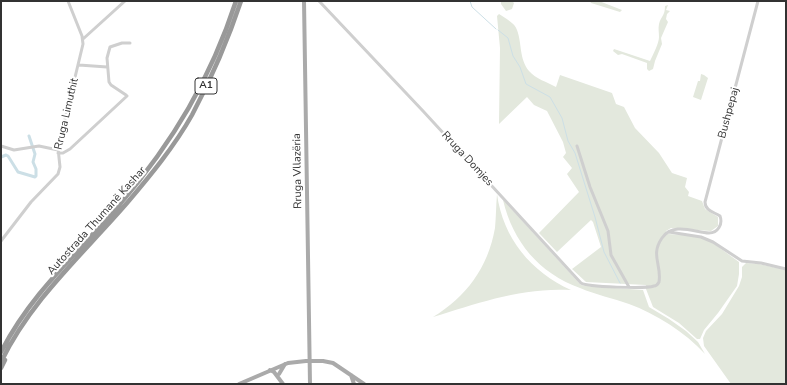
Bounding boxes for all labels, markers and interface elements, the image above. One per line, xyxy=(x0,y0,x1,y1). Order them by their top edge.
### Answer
street label: Rruga Limuthit xyxy=(52,77,82,151)
road number: A1 xyxy=(195,78,217,94)
street label: Bushpepaj xyxy=(716,86,742,140)
street label: Rruga Domjes xyxy=(438,129,496,189)
street label: Rruga Vllazëria xyxy=(291,133,305,209)
street label: Autostrada Thumanë Kashar xyxy=(45,164,149,278)

